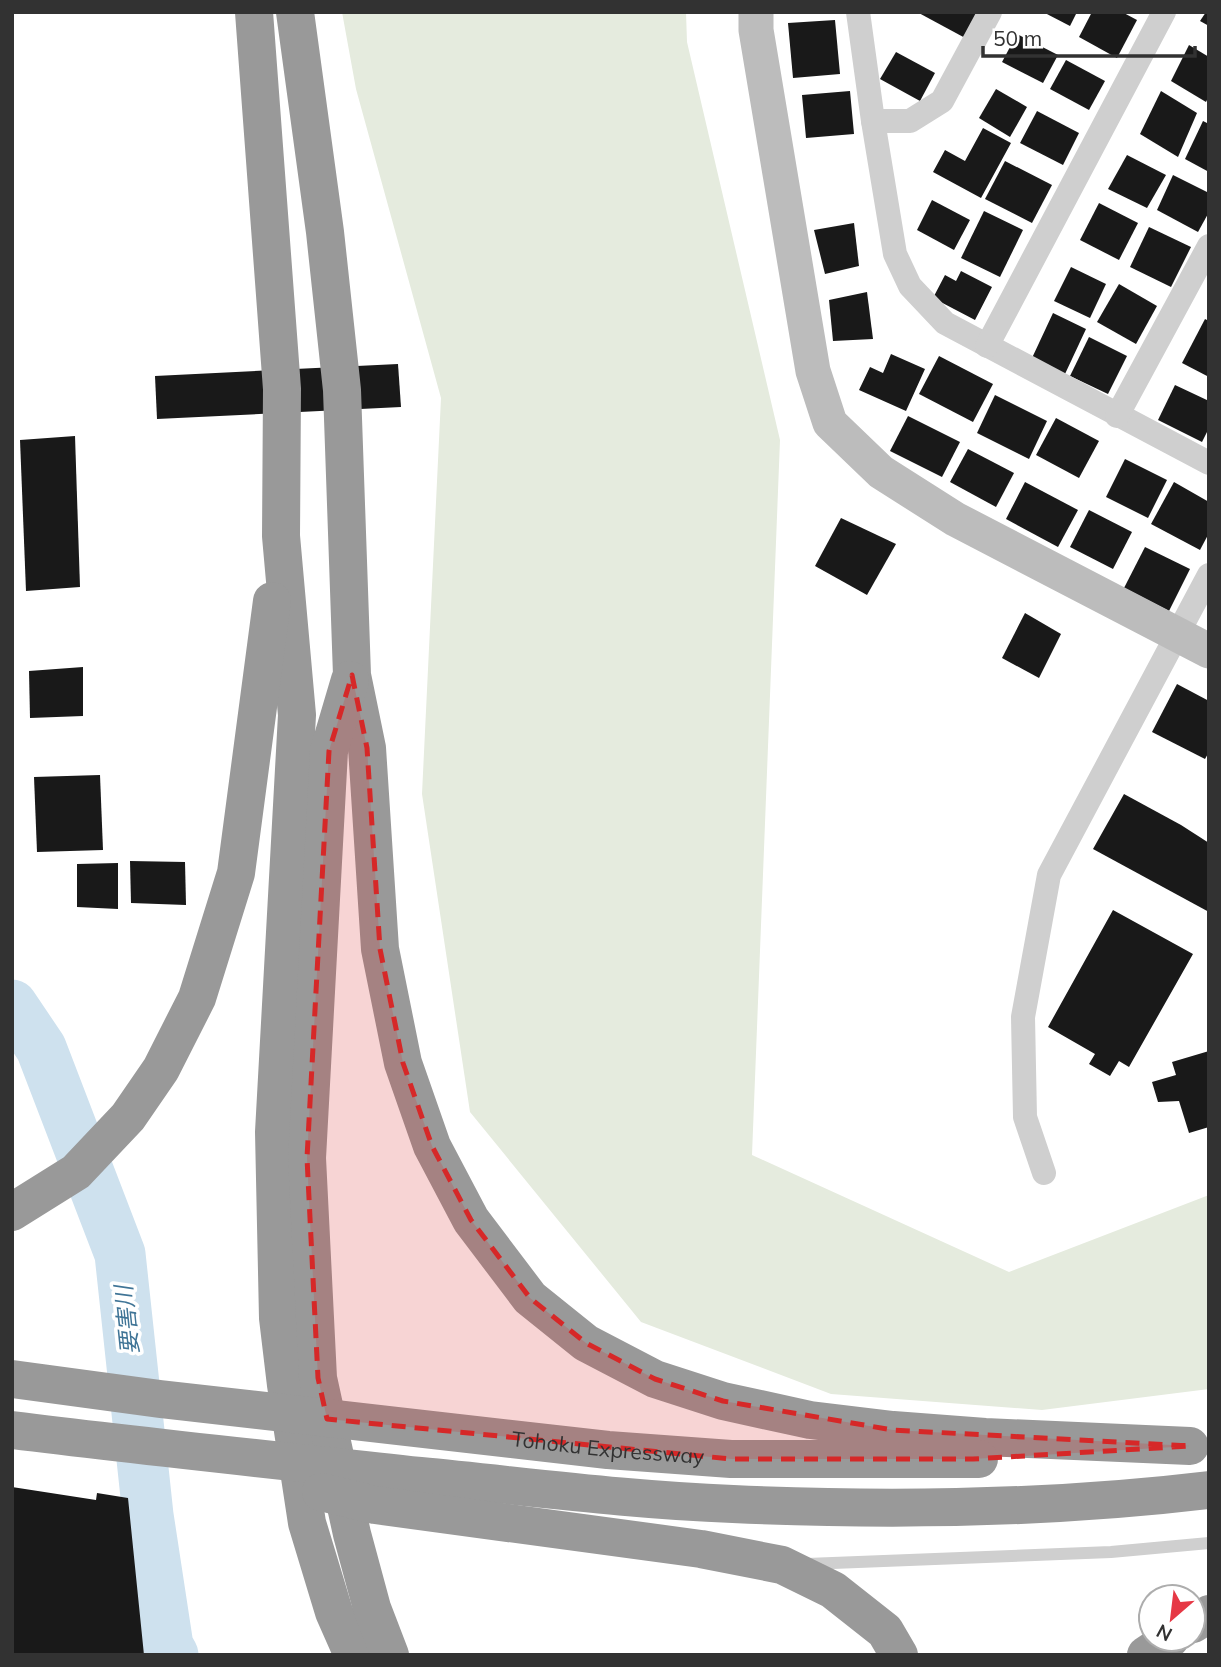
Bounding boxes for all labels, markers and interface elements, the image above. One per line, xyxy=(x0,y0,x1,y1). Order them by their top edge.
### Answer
scale bar xyxy=(983,14,1195,58)
text: 50 m xyxy=(993,25,1042,51)
water label: 要害川 xyxy=(108,1281,145,1356)
street label: Tohoku Expressway xyxy=(510,1425,705,1469)
north arrow xyxy=(1137,1583,1207,1653)
text: N xyxy=(1152,1619,1176,1647)

